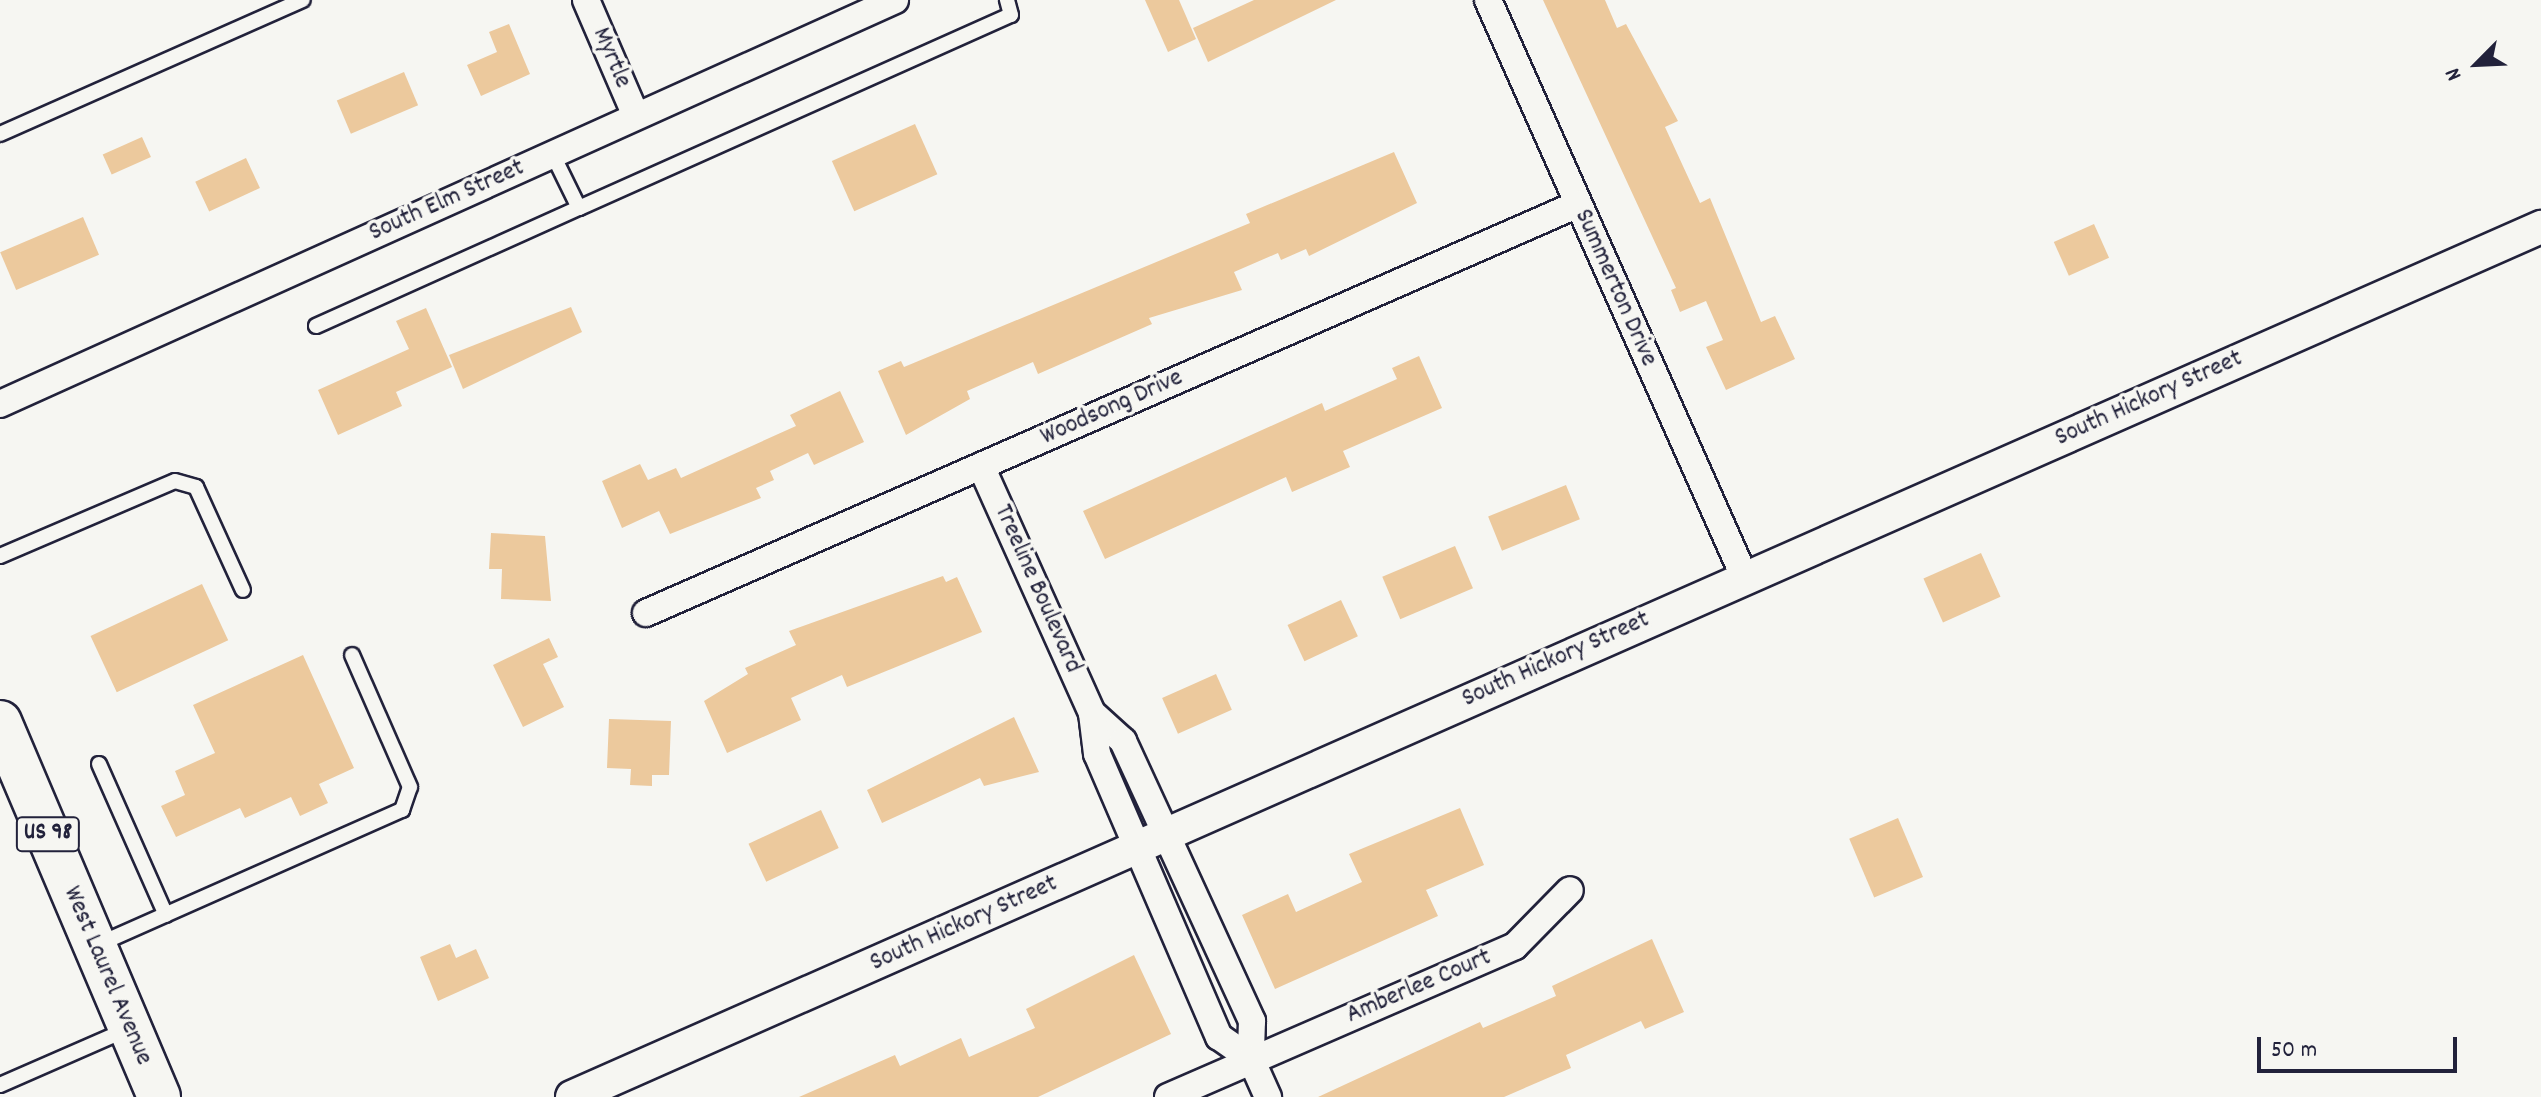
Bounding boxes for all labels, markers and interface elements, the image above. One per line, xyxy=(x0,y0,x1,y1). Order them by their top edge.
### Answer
street label: Myrtle xyxy=(584,23,638,93)
north arrow xyxy=(2437,24,2517,104)
text: N xyxy=(2438,63,2471,85)
street label: South Elm Street xyxy=(365,153,529,249)
street label: Summerton Drive xyxy=(1566,205,1664,371)
street label: South Hickory Street xyxy=(2050,344,2248,454)
street label: Woodsong Drive xyxy=(1036,363,1188,453)
street label: Treeline Boulevard xyxy=(986,500,1088,678)
street label: South Hickory Street xyxy=(1457,605,1655,715)
road number: US 98 xyxy=(14,814,82,854)
street label: South Hickory Street xyxy=(865,869,1063,979)
street label: West Laurel Avenue xyxy=(55,882,159,1070)
street label: Amberlee Court xyxy=(1342,942,1496,1032)
scale bar xyxy=(2261,1021,2461,1071)
text: 50 m xyxy=(2271,1034,2317,1068)

